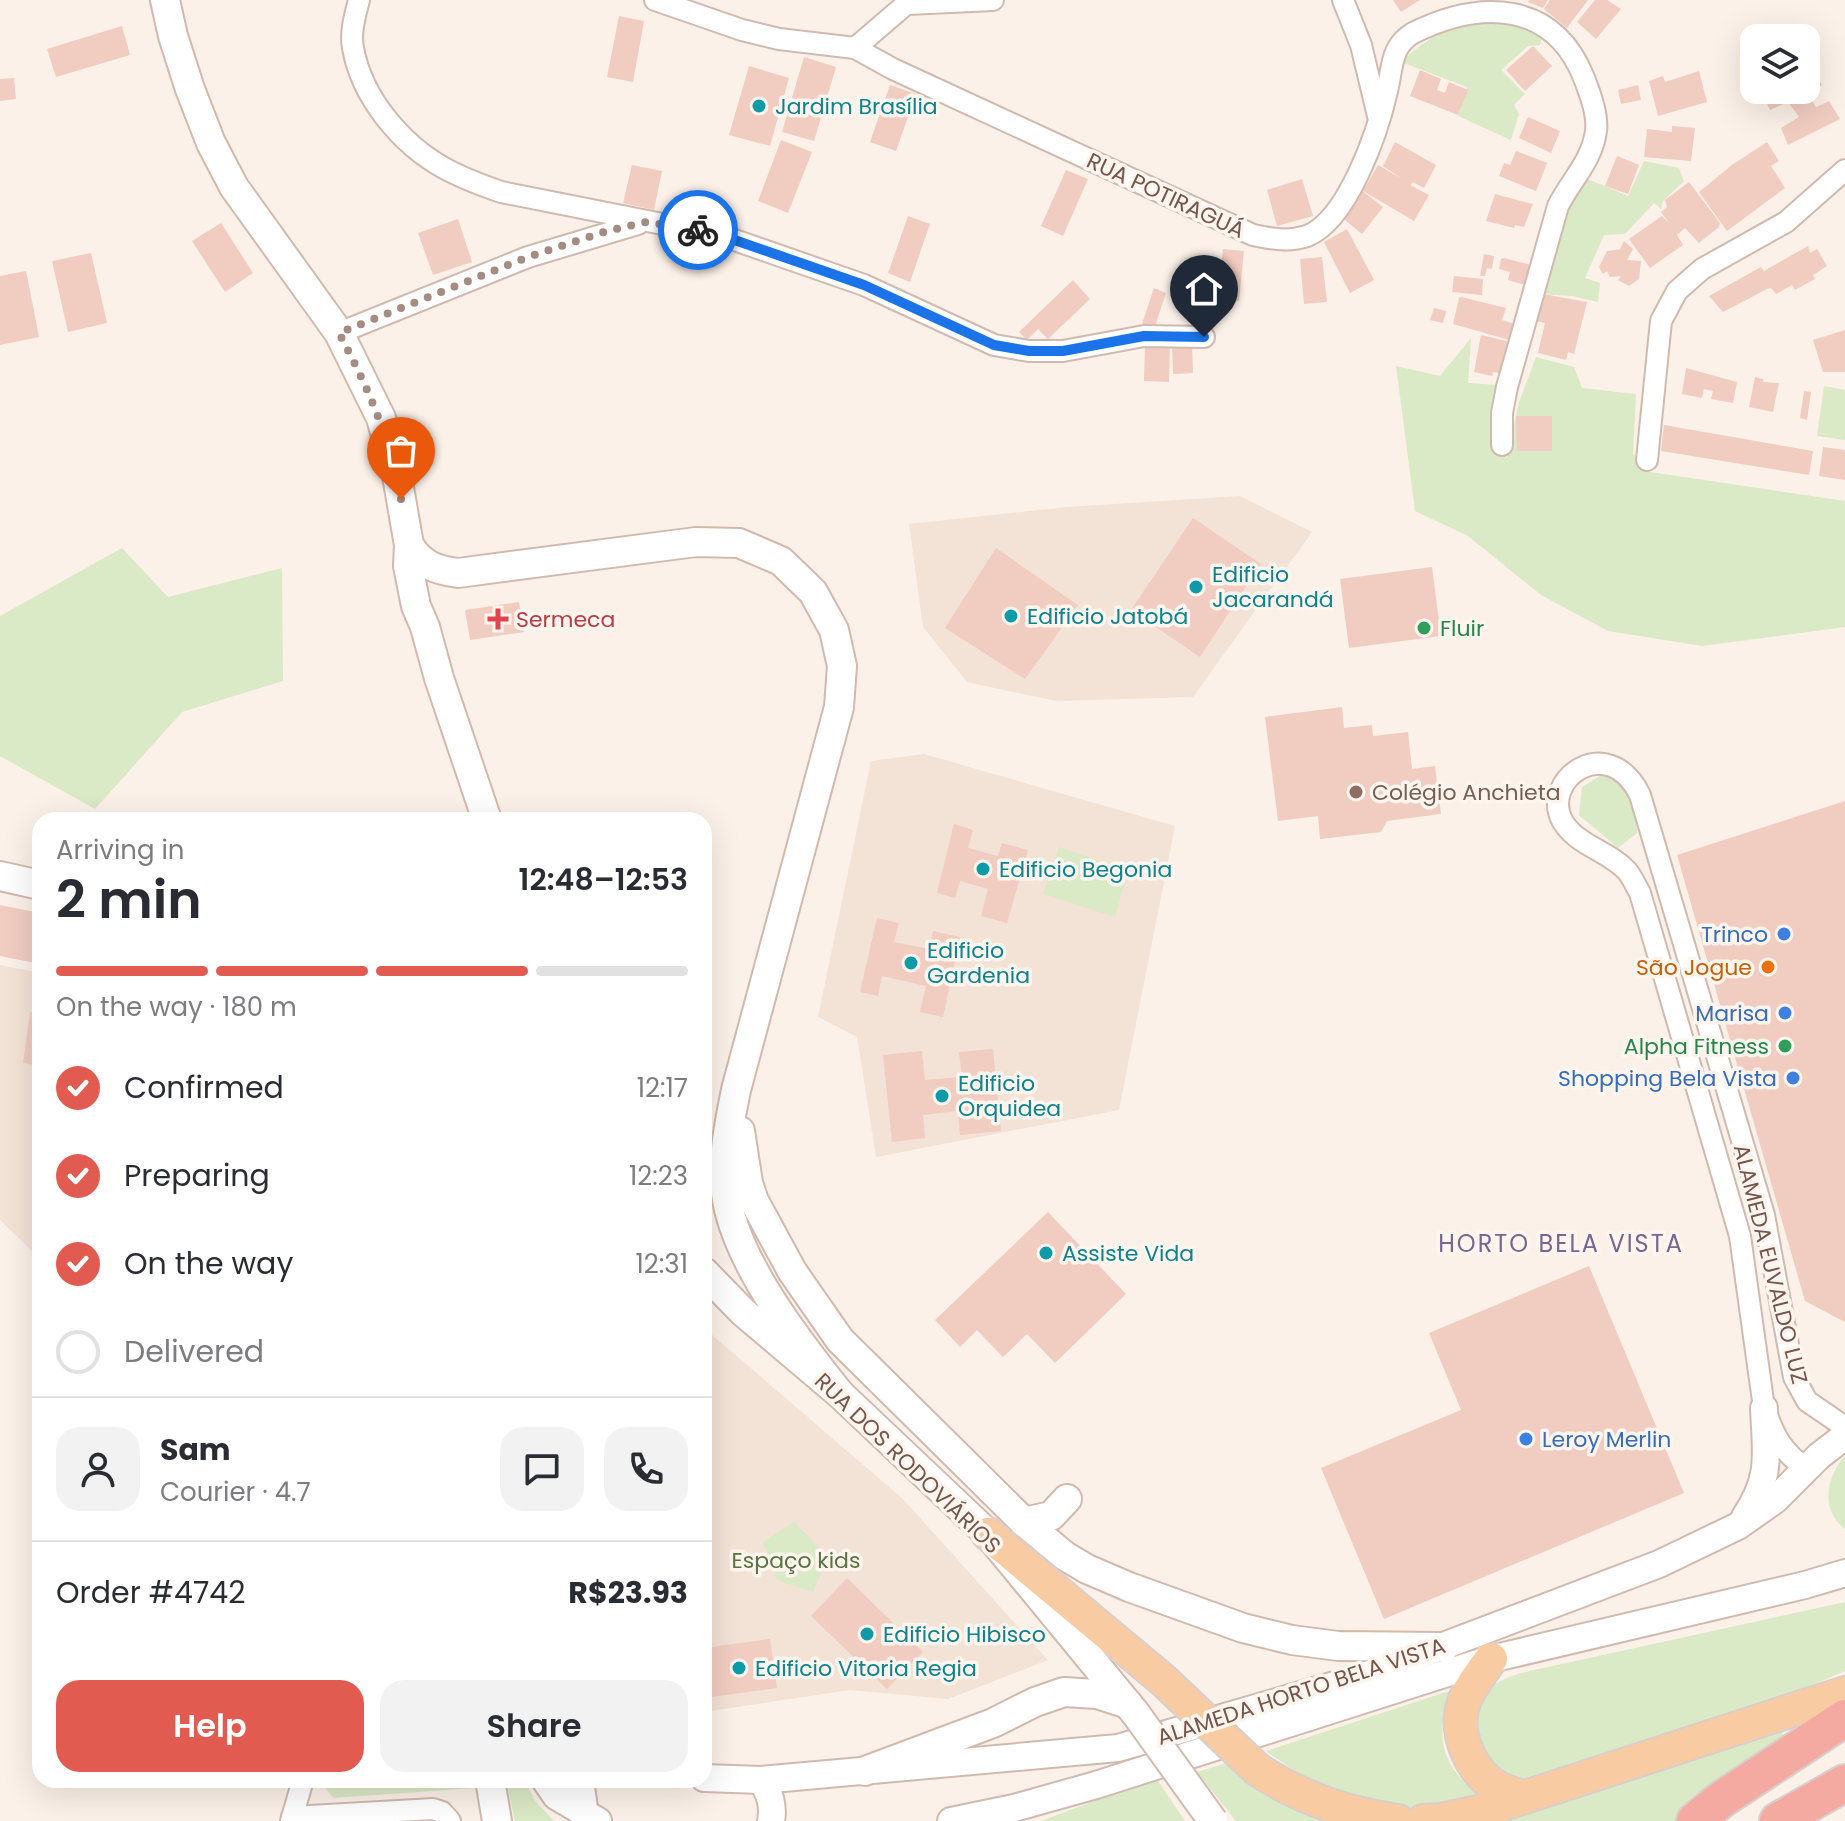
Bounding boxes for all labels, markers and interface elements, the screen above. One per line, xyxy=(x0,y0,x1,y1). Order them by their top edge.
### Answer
map controls xyxy=(1740,24,1820,104)
button: layers xyxy=(1740,24,1820,104)
place label: Jardim Brasília xyxy=(775,91,938,122)
marker: Jardim Brasília xyxy=(750,97,768,115)
street label: RUA POTIRAGUÁ xyxy=(1082,145,1250,246)
courier xyxy=(658,190,738,270)
icon: bike xyxy=(676,208,720,252)
pin xyxy=(1170,255,1238,337)
icon: home xyxy=(1182,267,1226,311)
pin xyxy=(367,417,435,499)
icon: bag xyxy=(379,429,423,473)
place label: Edificio Jacarandá xyxy=(1212,559,1334,615)
marker: Edificio Jacarandá xyxy=(1187,578,1205,596)
place label: Edificio Jatobá xyxy=(1027,601,1188,632)
place label: Sermeca xyxy=(516,604,615,635)
marker: Edificio Jatobá xyxy=(1002,607,1020,625)
marker: Sermeca xyxy=(487,608,509,630)
place label: Fluir xyxy=(1440,613,1484,644)
marker: Fluir xyxy=(1415,619,1433,637)
place label: Colégio Anchieta xyxy=(1372,777,1561,808)
marker: Colégio Anchieta xyxy=(1347,783,1365,801)
text: Arriving in xyxy=(56,832,185,868)
place label: Edificio Begonia xyxy=(999,854,1172,885)
text: 12:48–12:53 xyxy=(519,858,688,901)
marker: Edificio Begonia xyxy=(974,860,992,878)
text: 2 min xyxy=(56,863,202,936)
place label: Trinco xyxy=(1701,919,1768,950)
marker: Trinco xyxy=(1775,925,1793,943)
place label: Edificio Gardenia xyxy=(927,935,1030,991)
place label: São Jogue xyxy=(1636,952,1752,983)
marker: Edificio Gardenia xyxy=(902,954,920,972)
marker: São Jogue xyxy=(1759,958,1777,976)
text: On the way · 180 m xyxy=(56,989,297,1025)
place label: Marisa xyxy=(1695,998,1769,1029)
marker: Marisa xyxy=(1776,1004,1794,1022)
place label: Alpha Fitness xyxy=(1624,1031,1769,1062)
marker: Alpha Fitness xyxy=(1776,1037,1794,1055)
place label: Shopping Bela Vista xyxy=(1558,1063,1777,1094)
icon: check xyxy=(56,1066,100,1110)
text: Confirmed xyxy=(124,1066,284,1109)
place label: Edificio Orquidea xyxy=(958,1068,1061,1124)
marker: Shopping Bela Vista xyxy=(1784,1069,1802,1087)
text: 12:17 xyxy=(637,1070,688,1106)
marker: Edificio Orquidea xyxy=(933,1087,951,1105)
street label: ALAMEDA EUVALDO LUZ xyxy=(1726,1141,1815,1387)
icon: check xyxy=(56,1154,100,1198)
text: Preparing xyxy=(124,1154,270,1197)
text: 12:23 xyxy=(629,1158,688,1194)
district label: HORTO BELA VISTA xyxy=(1438,1227,1684,1260)
place label: Assiste Vida xyxy=(1062,1238,1194,1269)
icon: check xyxy=(56,1242,100,1286)
text: On the way xyxy=(124,1242,293,1285)
marker: Assiste Vida xyxy=(1037,1244,1055,1262)
text: 12:31 xyxy=(636,1246,688,1282)
text: Delivered xyxy=(124,1330,264,1373)
street label: RUA DOS RODOVIÁRIOS xyxy=(808,1366,1008,1561)
place label: Leroy Merlin xyxy=(1542,1424,1671,1455)
button: person xyxy=(56,1427,140,1511)
button: chat xyxy=(500,1427,584,1511)
button: phone xyxy=(604,1427,688,1511)
text: Sam xyxy=(160,1428,231,1471)
marker: Leroy Merlin xyxy=(1517,1430,1535,1448)
text: Courier · 4.7 xyxy=(160,1474,311,1510)
park label: Espaço kids xyxy=(732,1545,860,1576)
text: Order #4742 xyxy=(56,1571,245,1614)
text: R$23.93 xyxy=(568,1571,688,1614)
place label: Edificio Hibisco xyxy=(883,1619,1046,1650)
marker: Edificio Hibisco xyxy=(858,1625,876,1643)
street label: ALAMEDA HORTO BELA VISTA xyxy=(1153,1630,1449,1753)
place label: Edificio Vitoria Regia xyxy=(755,1653,977,1684)
marker: Edificio Vitoria Regia xyxy=(730,1659,748,1677)
button: Help xyxy=(56,1680,364,1772)
button: Share xyxy=(380,1680,688,1772)

